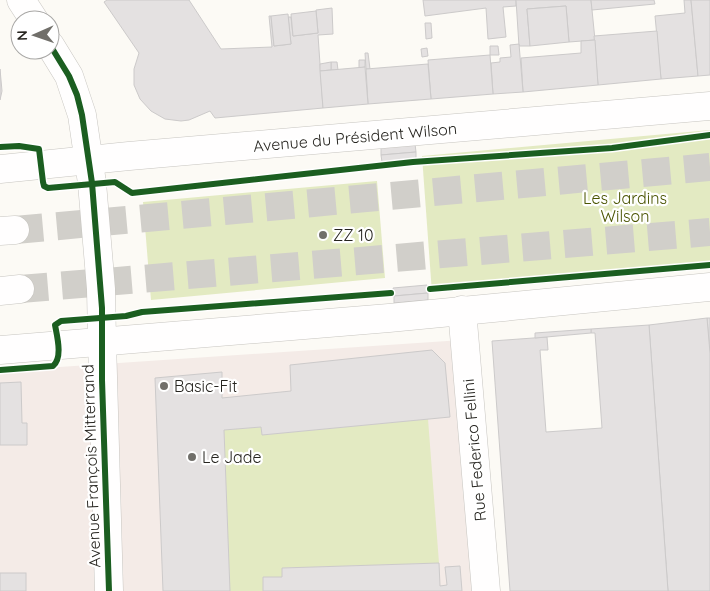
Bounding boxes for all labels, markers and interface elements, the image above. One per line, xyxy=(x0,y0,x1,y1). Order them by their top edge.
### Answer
north arrow xyxy=(10,10,60,60)
text: N xyxy=(13,30,31,41)
street label: Avenue du Président Wilson xyxy=(252,118,458,156)
park label: Les Jardins Wilson xyxy=(583,188,667,226)
place label: ZZ 10 xyxy=(333,225,373,245)
marker: ZZ 10 xyxy=(317,229,329,241)
street label: Avenue François Mitterrand xyxy=(77,364,105,568)
place label: Basic-Fit xyxy=(174,376,237,396)
street label: Rue Federico Fellini xyxy=(458,378,490,522)
marker: Basic-Fit xyxy=(158,380,170,392)
place label: Le Jade xyxy=(202,447,262,467)
marker: Le Jade xyxy=(186,451,198,463)

